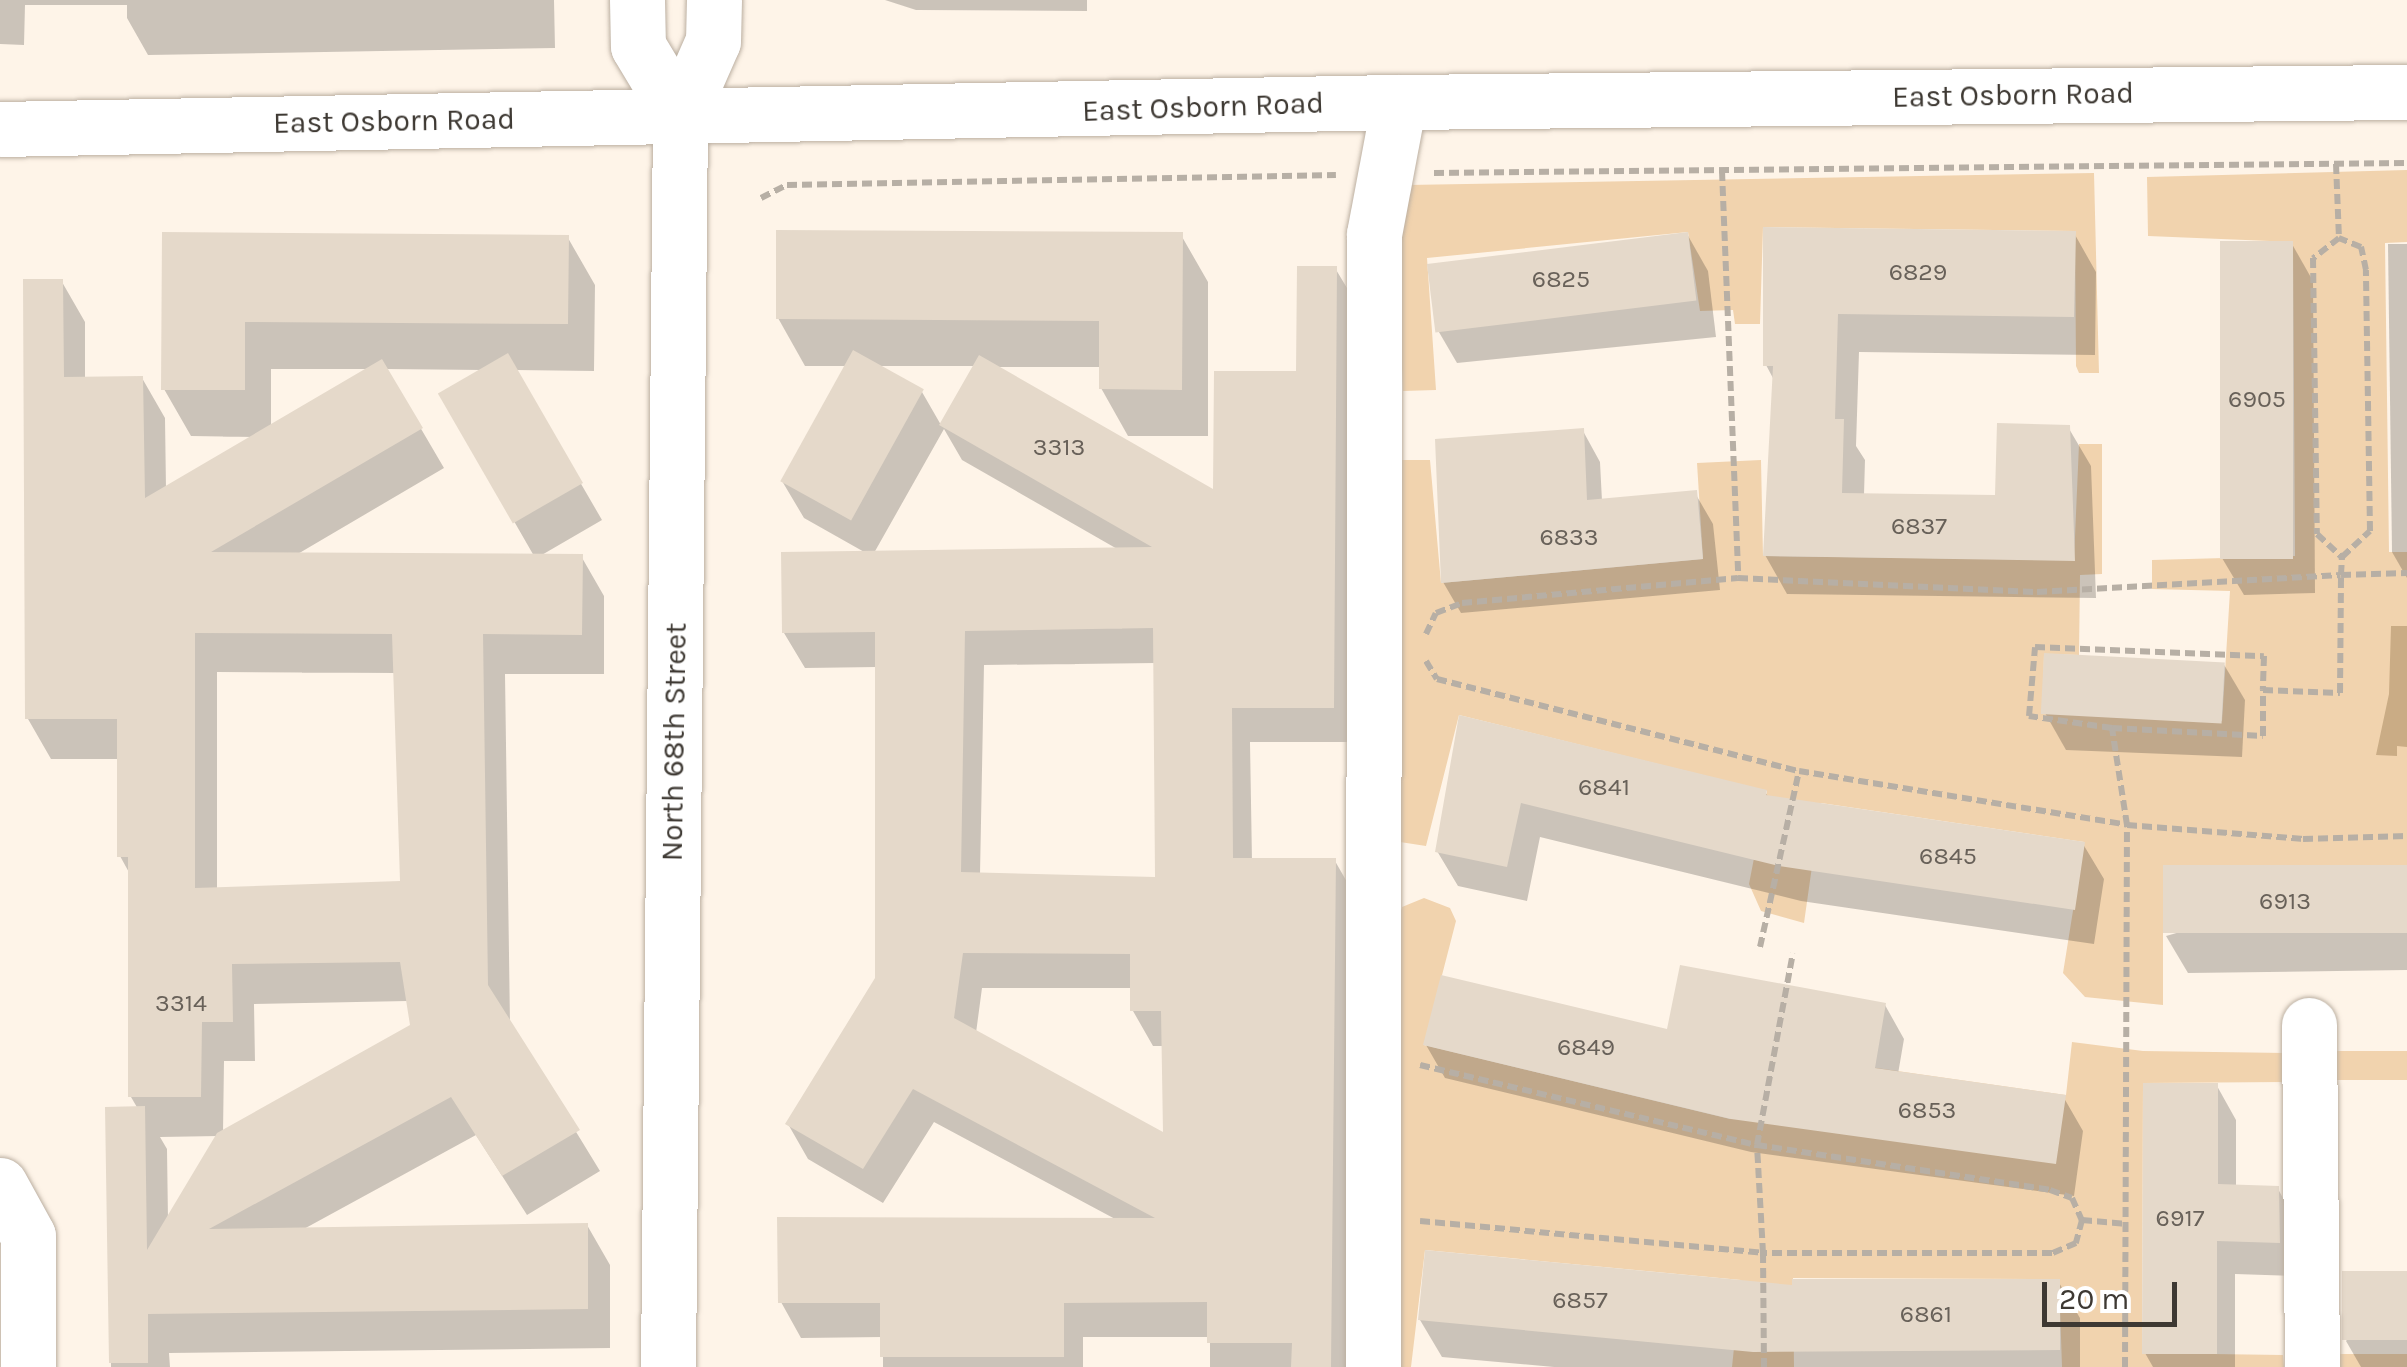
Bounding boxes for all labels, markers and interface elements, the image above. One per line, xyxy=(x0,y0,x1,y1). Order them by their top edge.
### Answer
street label: East Osborn Road xyxy=(1892,75,2134,115)
street label: East Osborn Road xyxy=(1081,85,1325,129)
street label: East Osborn Road xyxy=(273,101,515,141)
house number: 6829 xyxy=(1889,257,1947,287)
house number: 6825 xyxy=(1532,264,1590,294)
house number: 6905 xyxy=(2228,384,2286,414)
house number: 3313 xyxy=(1033,432,1085,462)
house number: 6837 xyxy=(1891,511,1947,541)
house number: 6833 xyxy=(1539,522,1599,552)
street label: North 68th Street xyxy=(654,622,694,862)
house number: 6841 xyxy=(1578,772,1630,802)
house number: 6845 xyxy=(1919,841,1977,871)
house number: 6913 xyxy=(2259,886,2311,916)
house number: 3314 xyxy=(155,988,207,1018)
house number: 6849 xyxy=(1557,1032,1615,1062)
house number: 6853 xyxy=(1898,1095,1956,1125)
house number: 6917 xyxy=(2156,1203,2204,1233)
scale bar xyxy=(2047,1262,2182,1324)
text: 20 m xyxy=(2059,1281,2129,1317)
house number: 6857 xyxy=(1552,1285,1608,1315)
house number: 6861 xyxy=(1900,1299,1952,1329)

